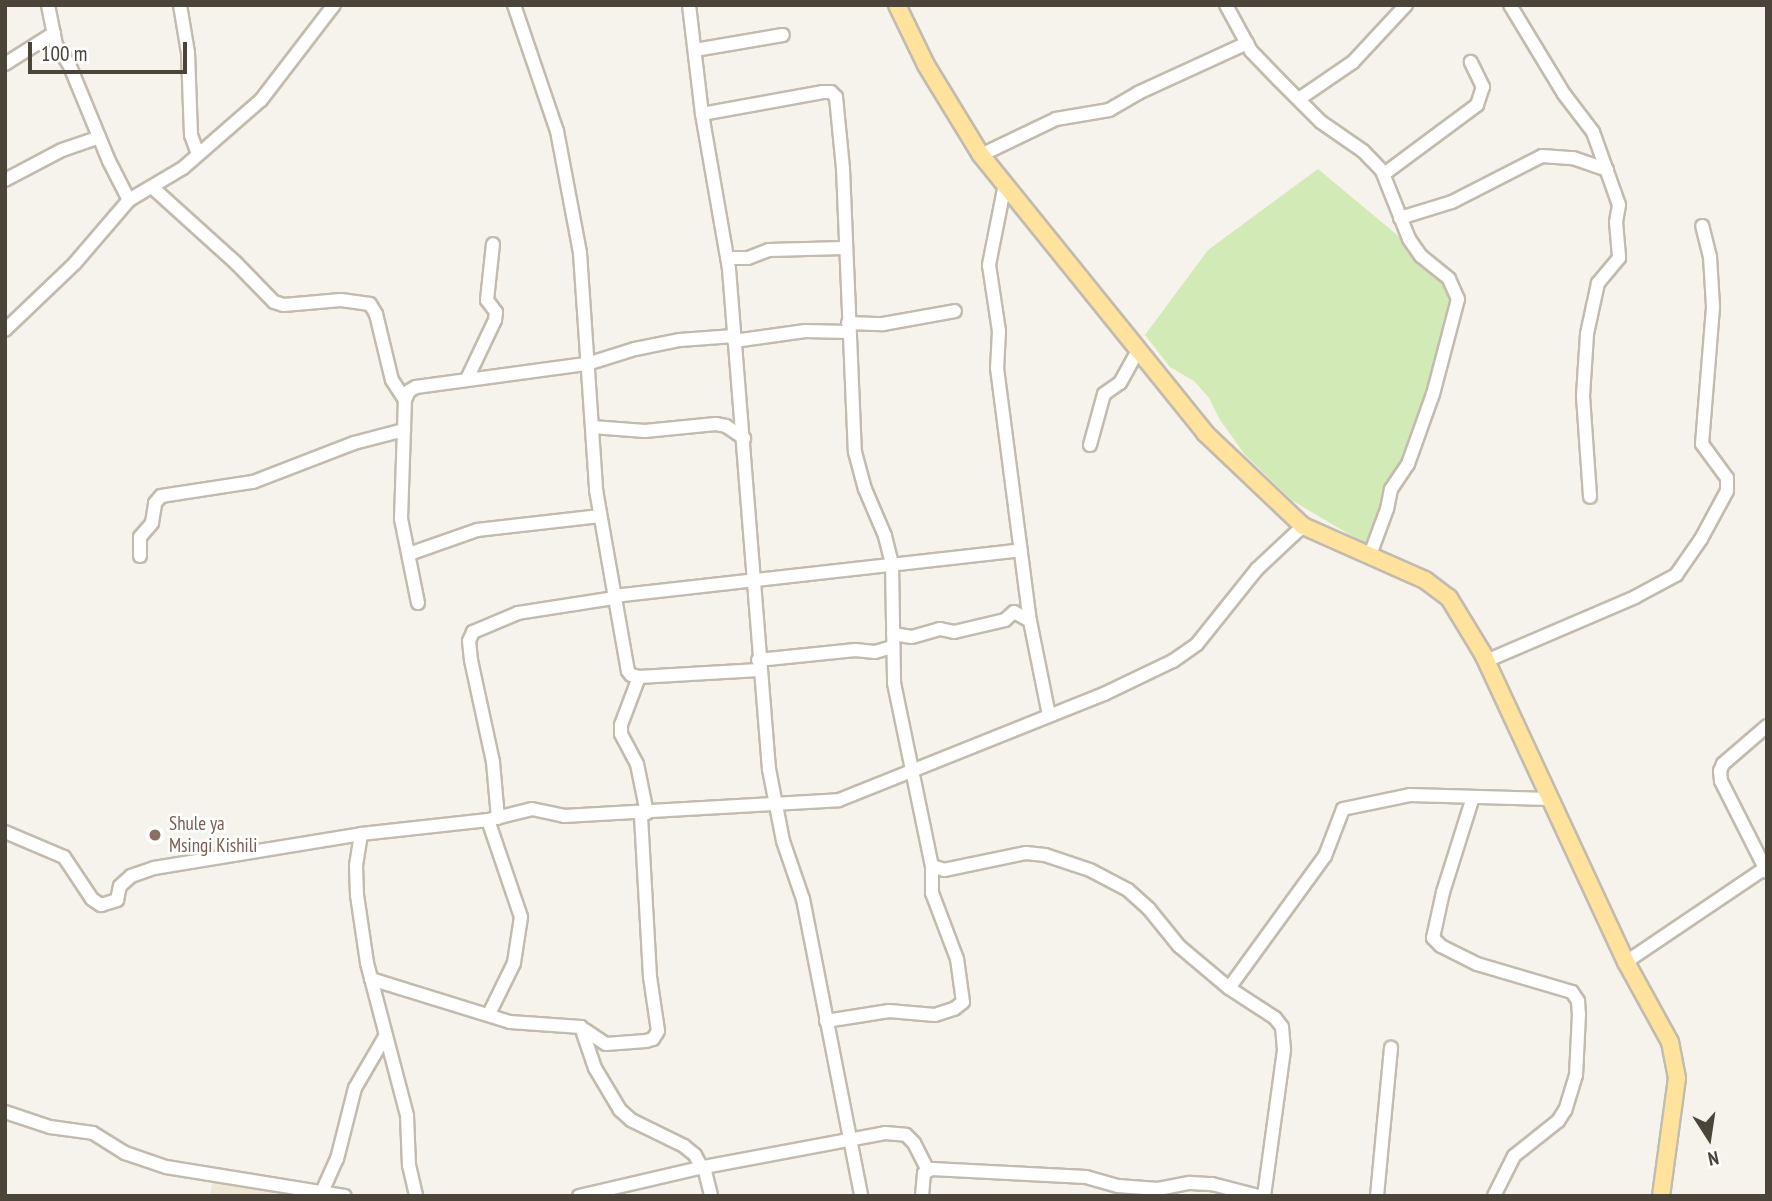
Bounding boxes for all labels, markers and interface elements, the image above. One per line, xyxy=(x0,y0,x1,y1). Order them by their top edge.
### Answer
scale bar xyxy=(32,28,191,72)
text: 100 m xyxy=(41,40,87,67)
place label: Shule ya Msingi Kishili xyxy=(169,813,257,857)
marker: Shule ya Msingi Kishili xyxy=(147,827,163,843)
north arrow xyxy=(1674,1103,1744,1173)
text: N xyxy=(1706,1146,1721,1171)

